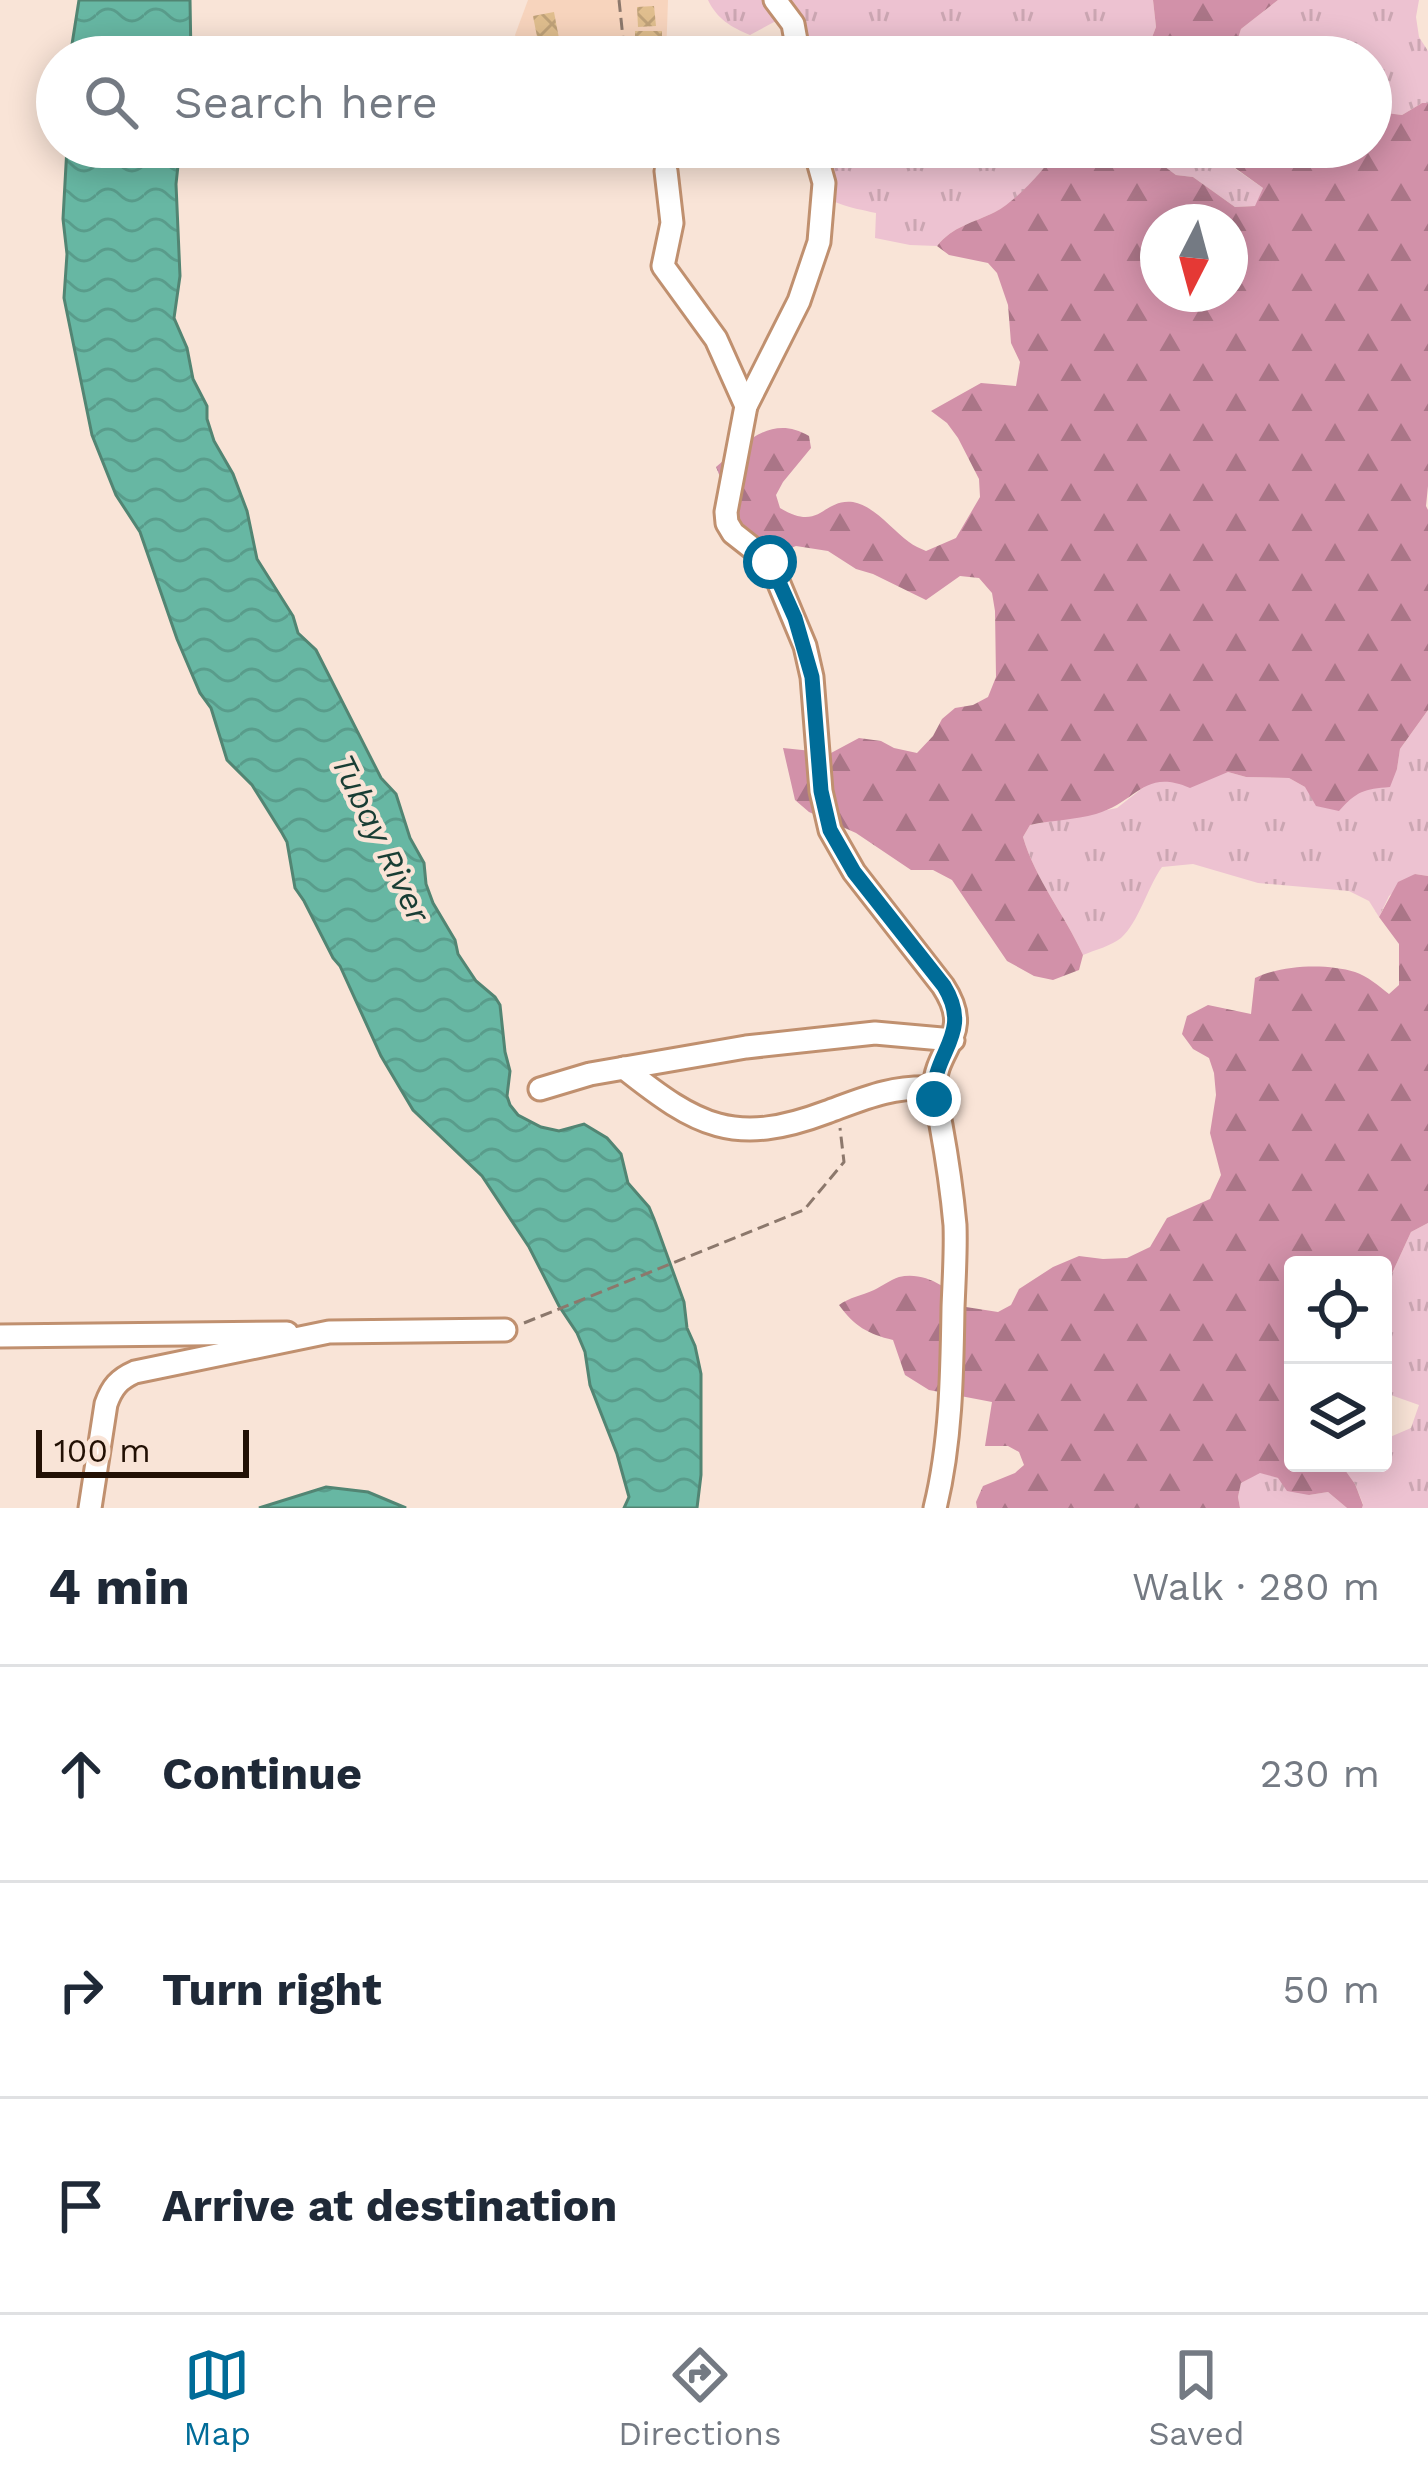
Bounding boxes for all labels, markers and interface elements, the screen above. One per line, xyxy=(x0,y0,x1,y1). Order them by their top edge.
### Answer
search box xyxy=(36,36,1392,168)
icon: search xyxy=(78,69,144,135)
text: Search here xyxy=(174,76,438,129)
north arrow xyxy=(1140,204,1248,312)
route start xyxy=(743,535,797,589)
water label: Tubay River xyxy=(323,747,439,930)
route end xyxy=(907,1072,961,1126)
map controls xyxy=(1284,1256,1392,1472)
button: locate xyxy=(1284,1256,1392,1364)
button: layers xyxy=(1284,1364,1392,1472)
scale bar xyxy=(36,1424,249,1477)
text: 100 m xyxy=(54,1431,151,1470)
text: 4 min xyxy=(48,1557,190,1616)
text: Walk · 280 m xyxy=(1132,1564,1380,1609)
icon: ahead xyxy=(48,1741,114,1807)
text: Continue xyxy=(162,1747,362,1800)
text: 230 m xyxy=(1260,1751,1380,1796)
icon: right xyxy=(48,1957,114,2023)
text: Turn right xyxy=(162,1963,382,2016)
text: 50 m xyxy=(1283,1967,1380,2012)
icon: arrive xyxy=(48,2173,114,2239)
text: Arrive at destination xyxy=(162,2179,617,2232)
tab: Map xyxy=(184,2342,251,2453)
tab: Directions xyxy=(618,2342,781,2453)
tab: Saved xyxy=(1149,2342,1244,2453)

